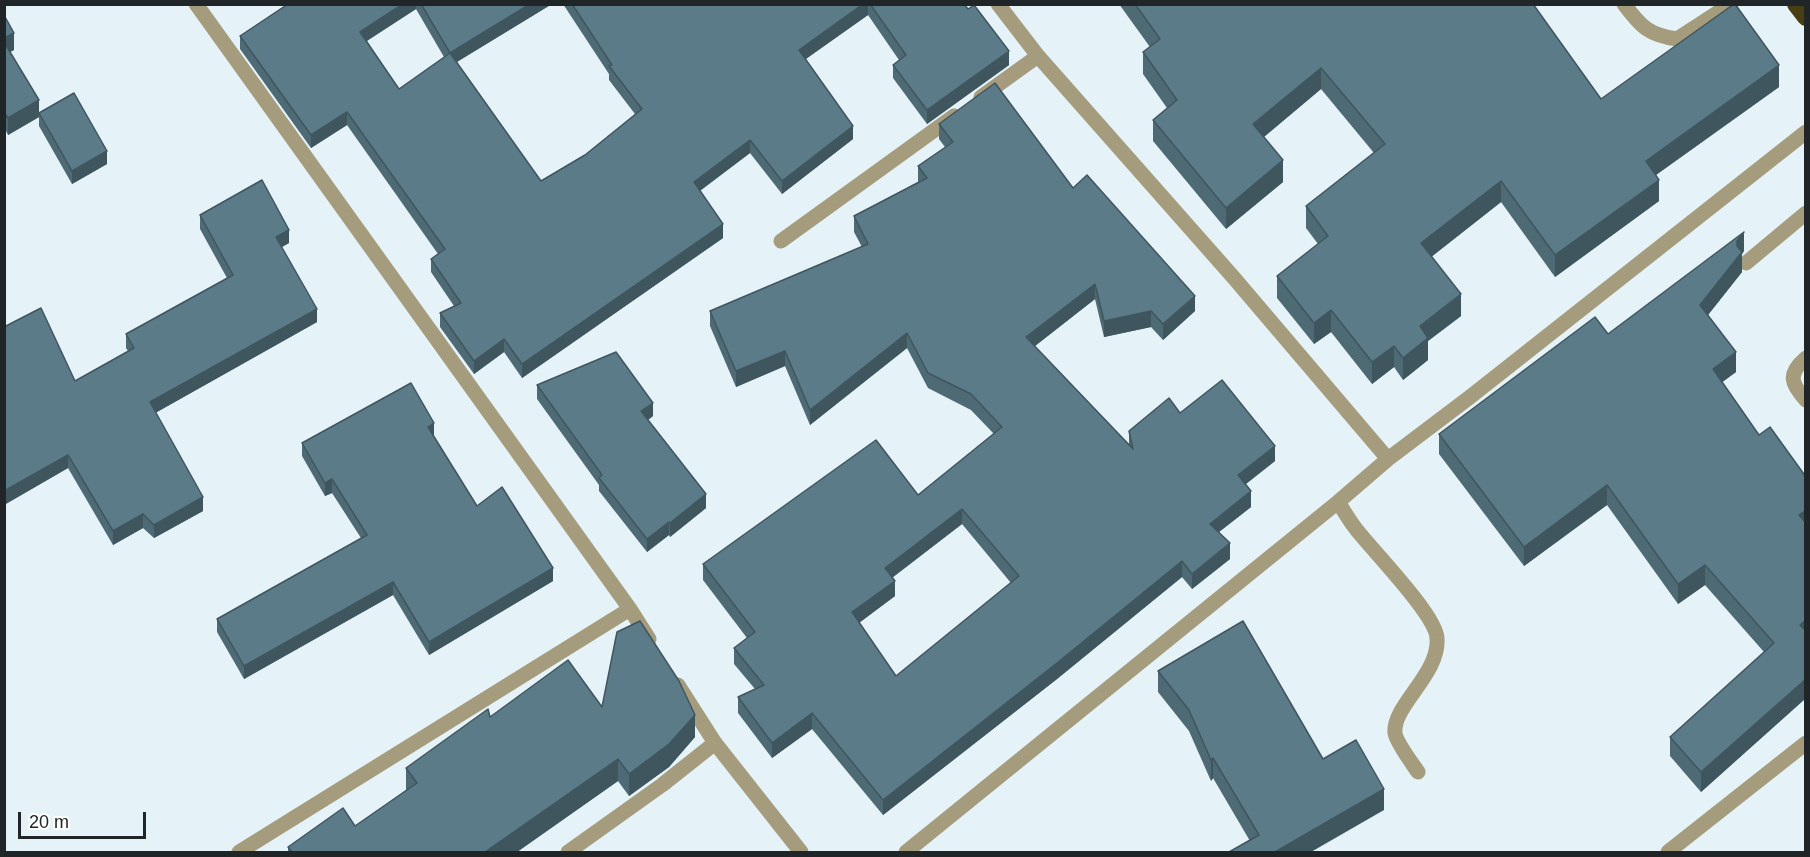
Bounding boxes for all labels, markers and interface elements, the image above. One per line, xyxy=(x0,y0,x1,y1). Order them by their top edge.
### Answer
scale bar xyxy=(21,800,148,838)
text: 20 m xyxy=(29,812,69,832)

